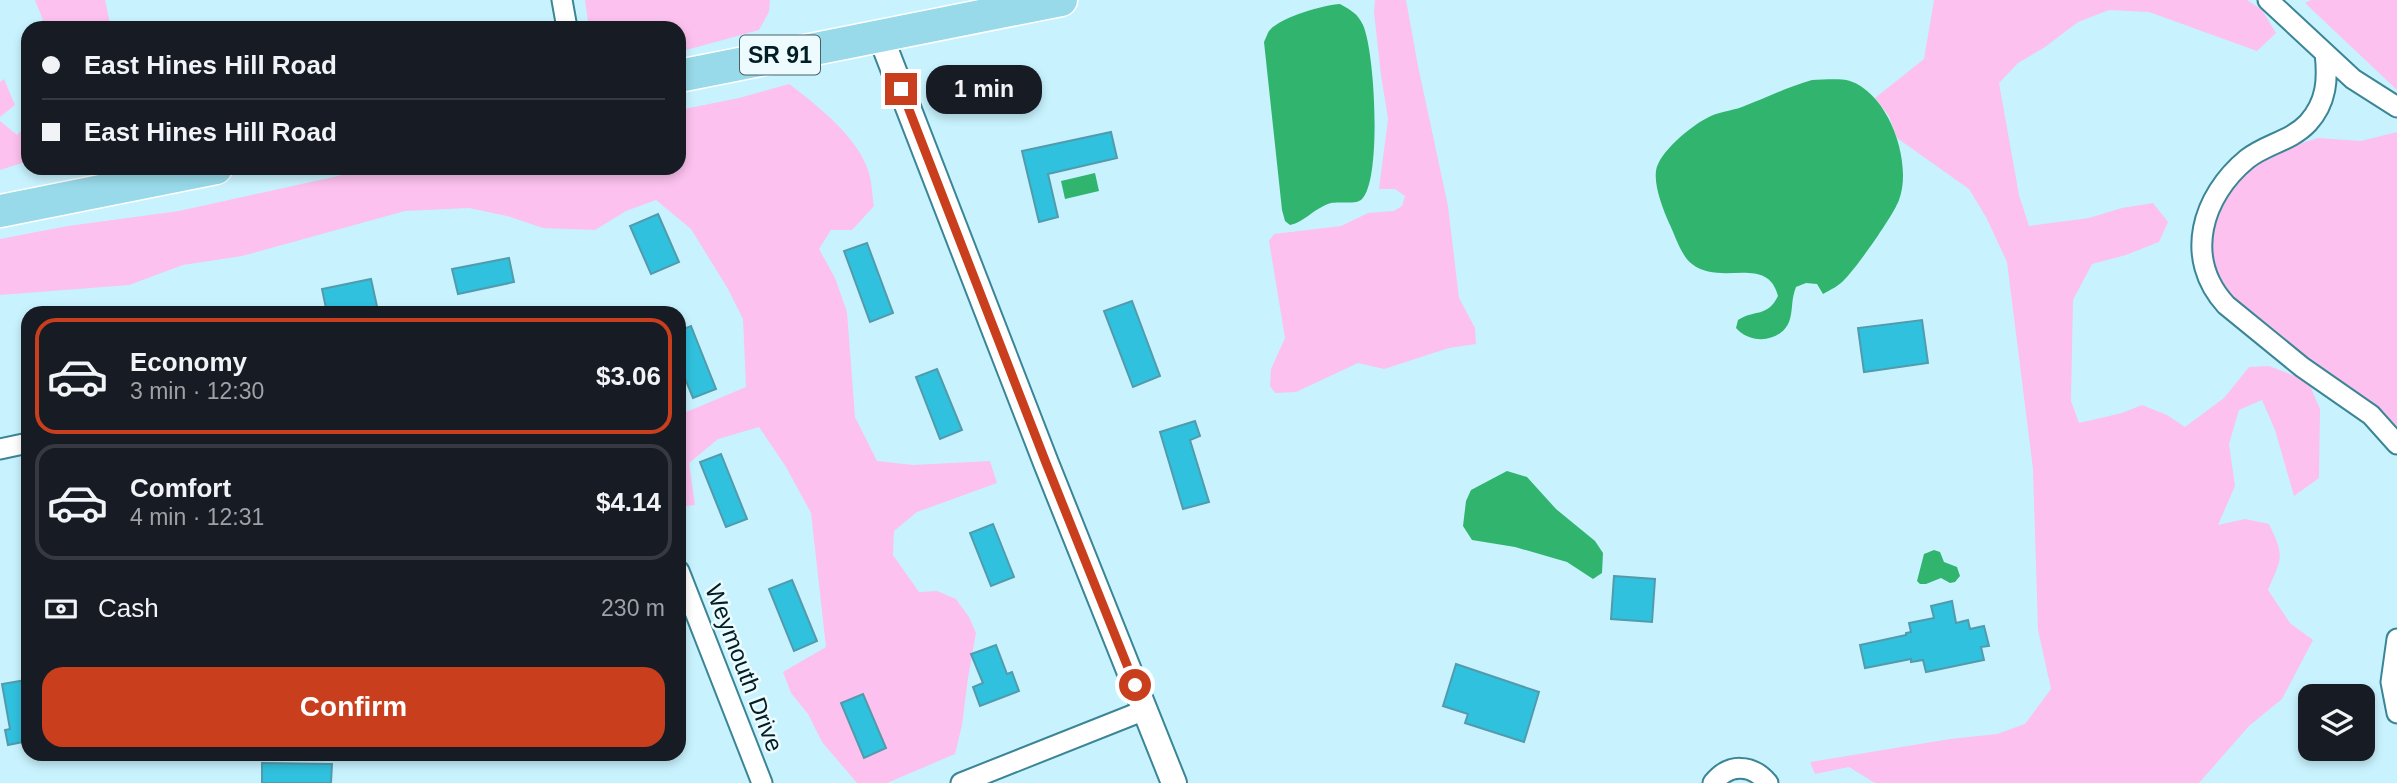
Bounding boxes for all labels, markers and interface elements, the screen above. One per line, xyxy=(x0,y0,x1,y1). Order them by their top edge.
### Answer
road number: SR 91 xyxy=(740,36,820,74)
text: East Hines Hill Road xyxy=(84,50,337,80)
callout: 1 min xyxy=(926,64,1041,114)
route end xyxy=(885,73,917,105)
text: 1 min xyxy=(954,76,1014,102)
text: East Hines Hill Road xyxy=(84,117,337,147)
icon: car xyxy=(46,345,109,408)
text: Economy xyxy=(130,347,247,377)
text: $3.06 xyxy=(596,361,661,391)
text: 3 min · 12:30 xyxy=(130,378,264,404)
icon: car xyxy=(46,471,109,534)
text: Comfort xyxy=(130,473,231,503)
text: $4.14 xyxy=(596,487,661,517)
text: 4 min · 12:31 xyxy=(130,504,264,530)
street label: Weymouth Drive xyxy=(700,580,789,755)
icon: cash xyxy=(42,590,80,628)
text: Cash xyxy=(98,593,159,623)
text: 230 m xyxy=(601,595,665,621)
button: Confirm xyxy=(42,667,665,747)
route start xyxy=(1119,669,1151,701)
map controls xyxy=(2298,684,2375,761)
button: layers xyxy=(2298,684,2375,761)

